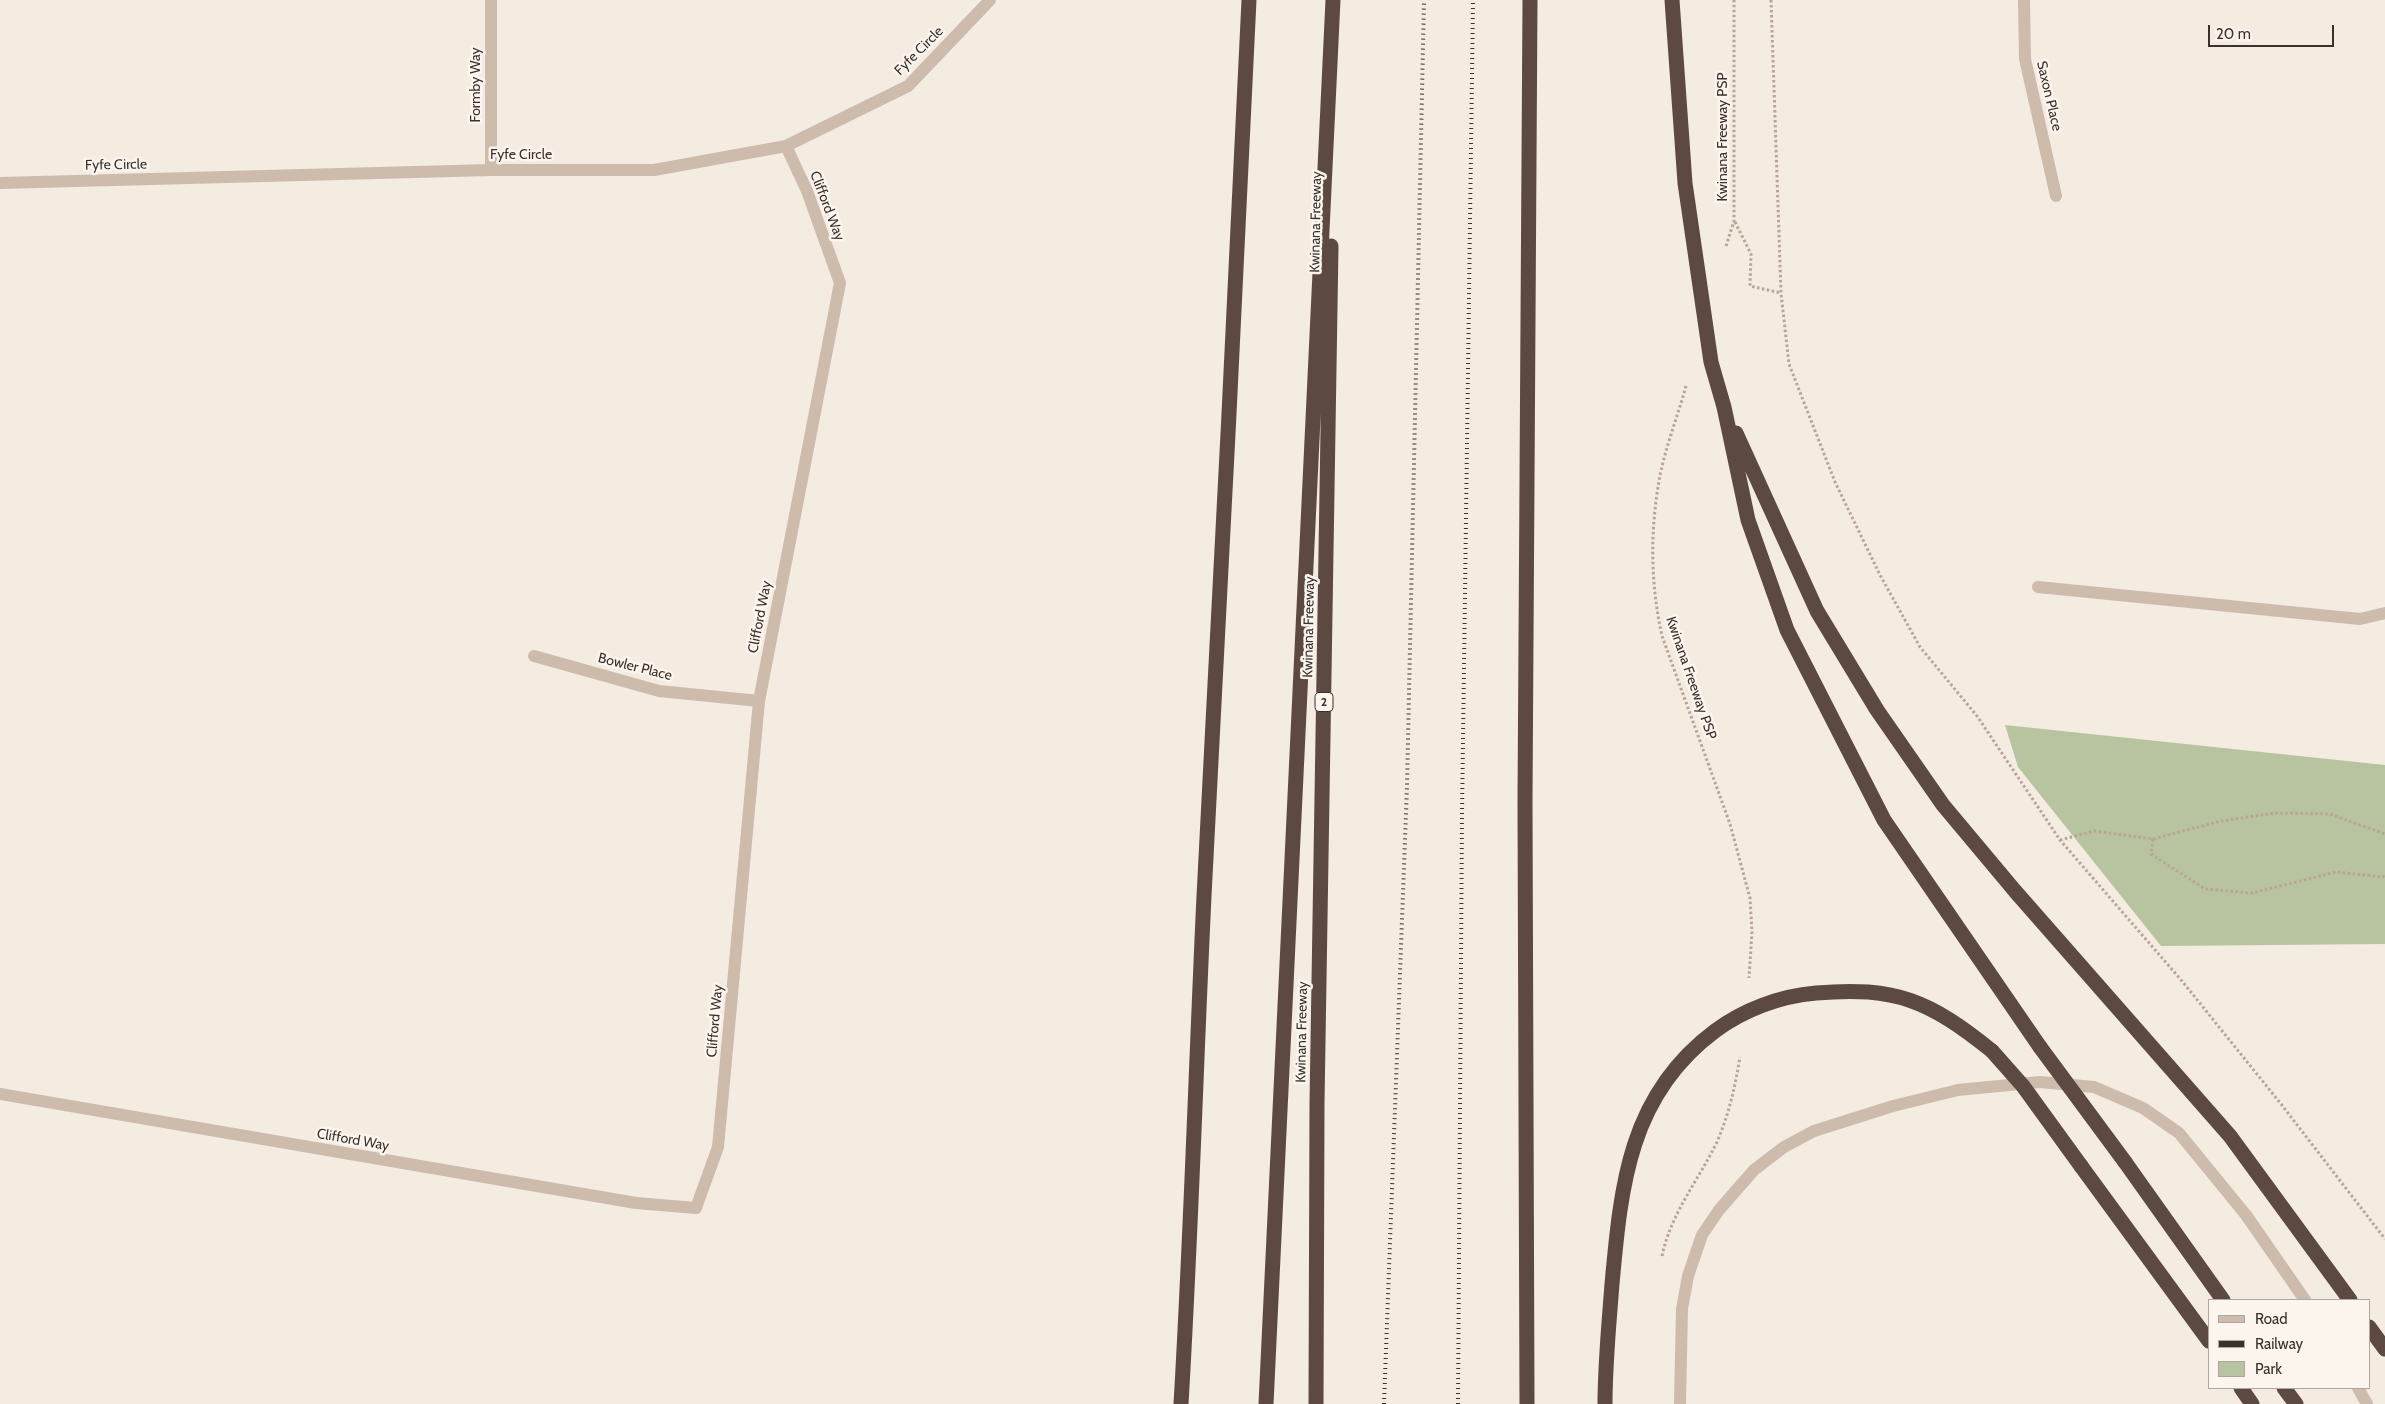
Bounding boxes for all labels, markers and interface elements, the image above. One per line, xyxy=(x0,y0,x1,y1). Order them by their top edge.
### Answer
scale bar xyxy=(2210,15,2336,47)
street label: Fyfe Circle xyxy=(891,23,947,79)
text: 20 m xyxy=(2216,25,2251,43)
street label: Formby Way xyxy=(468,47,484,123)
street label: Saxon Place xyxy=(2033,59,2065,133)
street label: Kwinana Freeway PSP xyxy=(1715,73,1731,201)
street label: Fyfe Circle xyxy=(490,147,552,163)
street label: Fyfe Circle xyxy=(85,156,147,174)
street label: Clifford Way xyxy=(806,169,848,243)
street label: Kwinana Freeway xyxy=(1307,171,1325,273)
street label: Kwinana Freeway xyxy=(1300,576,1318,678)
street label: Clifford Way xyxy=(745,580,775,654)
street label: Kwinana Freeway PSP xyxy=(1662,614,1720,742)
street label: Bowler Place xyxy=(596,650,674,684)
road number: 2 xyxy=(1315,692,1333,712)
street label: Kwinana Freeway xyxy=(1293,981,1311,1083)
street label: Clifford Way xyxy=(703,984,727,1058)
street label: Clifford Way xyxy=(316,1125,390,1155)
legend xyxy=(2208,1299,2370,1389)
text: Road xyxy=(2255,1310,2288,1328)
text: Railway xyxy=(2255,1335,2303,1353)
text: Park xyxy=(2255,1360,2282,1378)

